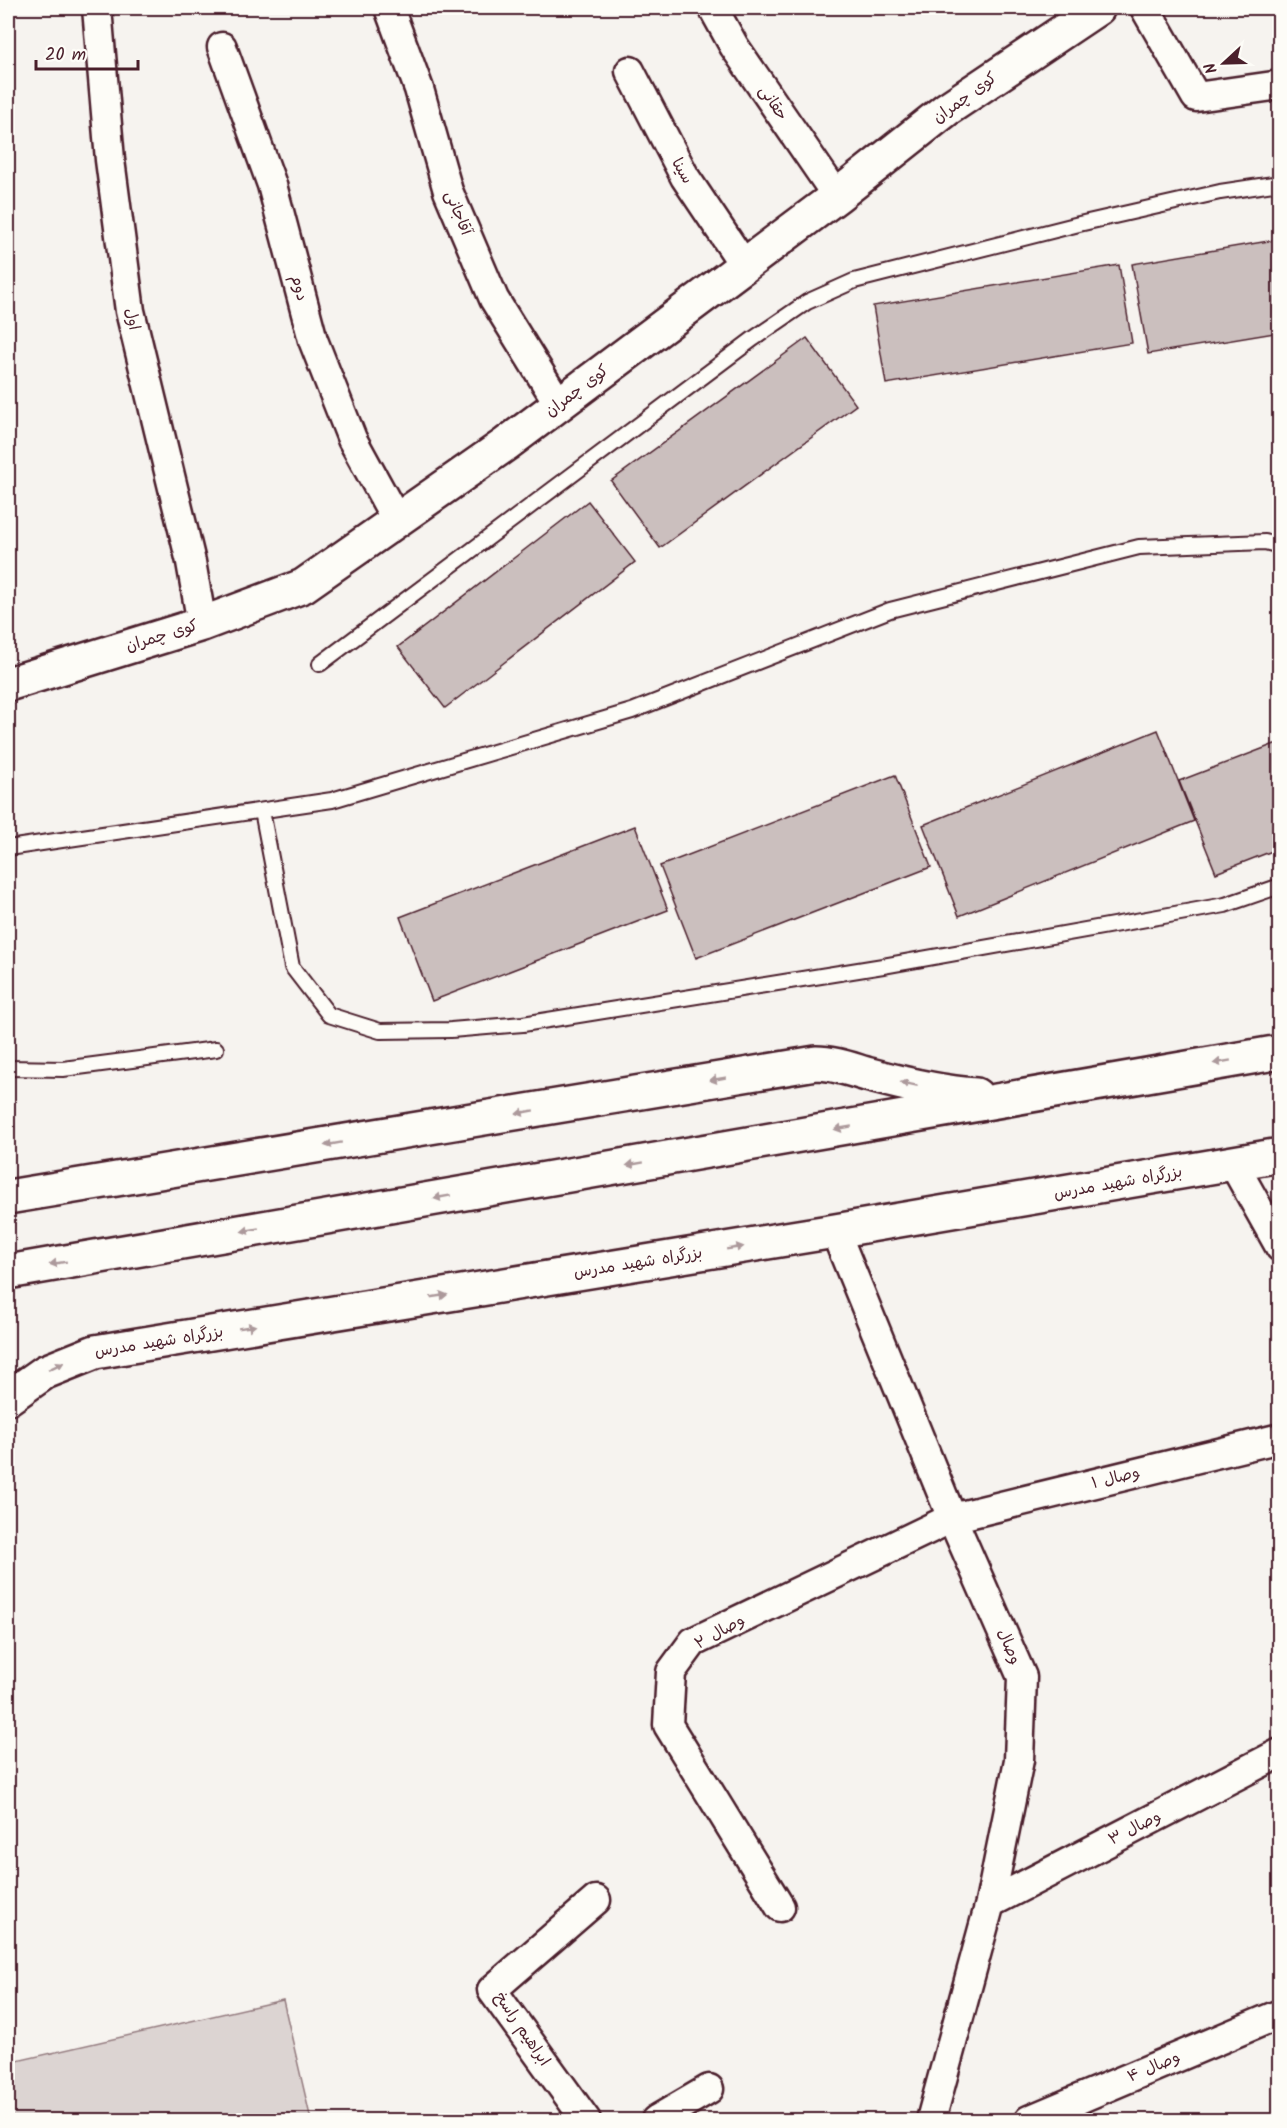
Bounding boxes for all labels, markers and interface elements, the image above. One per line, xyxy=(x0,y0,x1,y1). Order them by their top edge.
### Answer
scale bar xyxy=(36,33,138,71)
north arrow xyxy=(1194,33,1254,93)
text: 20 m xyxy=(45,41,86,70)
text: N xyxy=(1198,59,1225,77)
street label: کوی چمران xyxy=(928,66,1003,130)
street label: حقانی xyxy=(752,80,794,126)
street label: سینا xyxy=(665,153,699,189)
street label: آقاجانی xyxy=(438,187,479,240)
street label: دوم xyxy=(284,272,314,304)
street label: اول xyxy=(117,306,147,332)
street label: کوی چمران xyxy=(540,359,614,423)
street label: کوی چمران xyxy=(123,613,201,659)
one-way arrow xyxy=(1212,1058,1231,1067)
one-way arrow xyxy=(708,1075,727,1084)
one-way arrow xyxy=(899,1078,918,1088)
one-way arrow xyxy=(516,1107,535,1116)
one-way arrow xyxy=(834,1124,853,1133)
one-way arrow xyxy=(323,1140,342,1149)
street label: بزرگراه شهید مدرس xyxy=(1052,1159,1184,1207)
one-way arrow xyxy=(625,1160,644,1169)
one-way arrow xyxy=(433,1193,452,1202)
one-way arrow xyxy=(241,1226,260,1235)
street label: بزرگراه شهید مدرس xyxy=(572,1240,704,1286)
one-way arrow xyxy=(726,1243,745,1252)
one-way arrow xyxy=(49,1259,68,1268)
one-way arrow xyxy=(430,1291,449,1300)
street label: بزرگراه شهید مدرس xyxy=(93,1319,225,1365)
one-way arrow xyxy=(237,1322,256,1331)
one-way arrow xyxy=(48,1362,65,1371)
street label: وصال ۱ xyxy=(1089,1460,1143,1496)
street label: وصال ۲ xyxy=(690,1608,750,1656)
street label: وصال xyxy=(990,1625,1028,1669)
street label: وصال ۳ xyxy=(1104,1804,1166,1852)
street label: ابراهیم راسخ xyxy=(488,1987,556,2071)
street label: وصال ۴ xyxy=(1123,2045,1185,2089)

